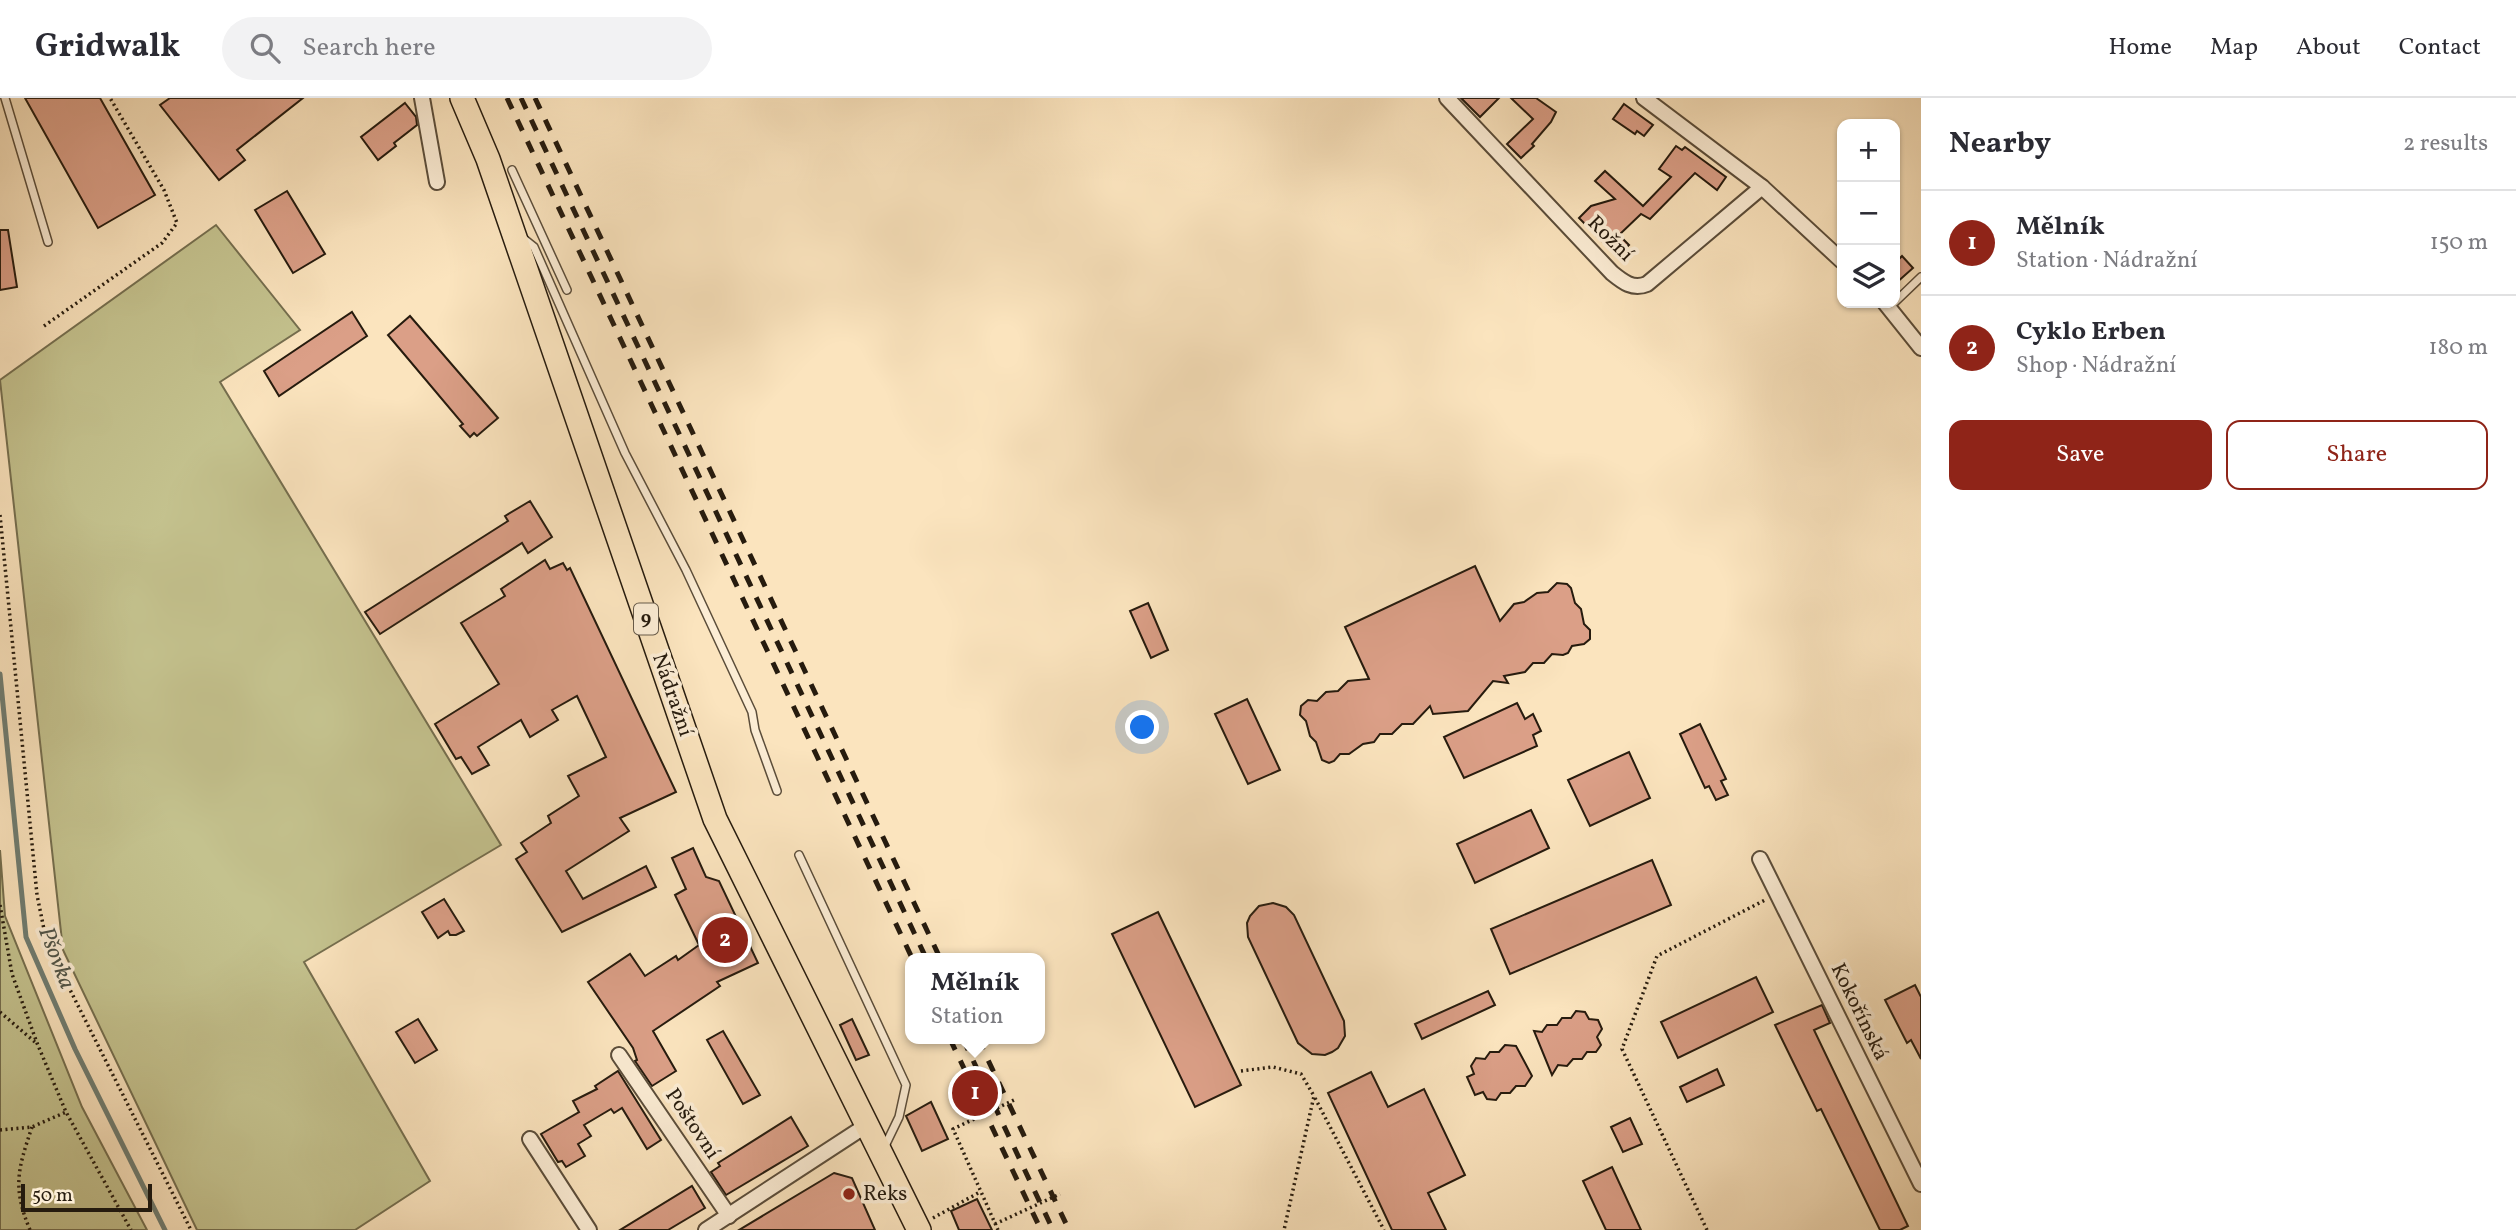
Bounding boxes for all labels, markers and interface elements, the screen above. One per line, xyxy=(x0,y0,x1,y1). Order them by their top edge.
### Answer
search box xyxy=(222,17,712,80)
text: Gridwalk xyxy=(35,25,180,71)
icon: search xyxy=(246,29,284,67)
text: Search here xyxy=(302,30,436,66)
text: Home xyxy=(2108,31,2172,65)
text: Map xyxy=(2210,31,2258,65)
text: About xyxy=(2296,31,2361,65)
text: Contact xyxy=(2399,31,2481,65)
map controls xyxy=(1837,119,1900,308)
button: + xyxy=(1837,119,1900,182)
text: Nearby xyxy=(1949,123,2051,165)
text: 2 results xyxy=(2403,128,2488,160)
button: − xyxy=(1837,182,1900,245)
street label: Rožní xyxy=(1580,209,1640,269)
text: Mělník xyxy=(2016,209,2105,245)
text: 1 xyxy=(1967,227,1977,259)
text: 150 m xyxy=(2430,227,2488,259)
button: layers xyxy=(1837,245,1900,308)
text: Station · Nádražní xyxy=(2016,245,2197,277)
text: Cyklo Erben xyxy=(2016,314,2166,350)
text: 2 xyxy=(1966,332,1978,364)
text: 180 m xyxy=(2429,332,2488,364)
text: Shop · Nádražní xyxy=(2016,350,2176,382)
button: Save xyxy=(1949,420,2212,490)
button: Share xyxy=(2226,420,2488,490)
road number: 9 xyxy=(634,604,658,634)
street label: Nádražní xyxy=(644,649,700,741)
your location xyxy=(1125,710,1159,744)
pin: 2 xyxy=(702,914,748,966)
water label: Pšovka xyxy=(30,922,83,994)
popup xyxy=(905,953,1045,1044)
street label: Kokořínská xyxy=(1823,958,1895,1066)
text: Mělník xyxy=(931,965,1019,1001)
text: Station xyxy=(931,1001,1003,1033)
pin: 1 xyxy=(952,1067,998,1119)
street label: Poštovní xyxy=(658,1083,727,1166)
place label: Reks xyxy=(863,1180,907,1209)
scale bar xyxy=(21,1181,152,1213)
text: 50 m xyxy=(32,1183,73,1209)
marker: Reks xyxy=(841,1186,857,1202)

